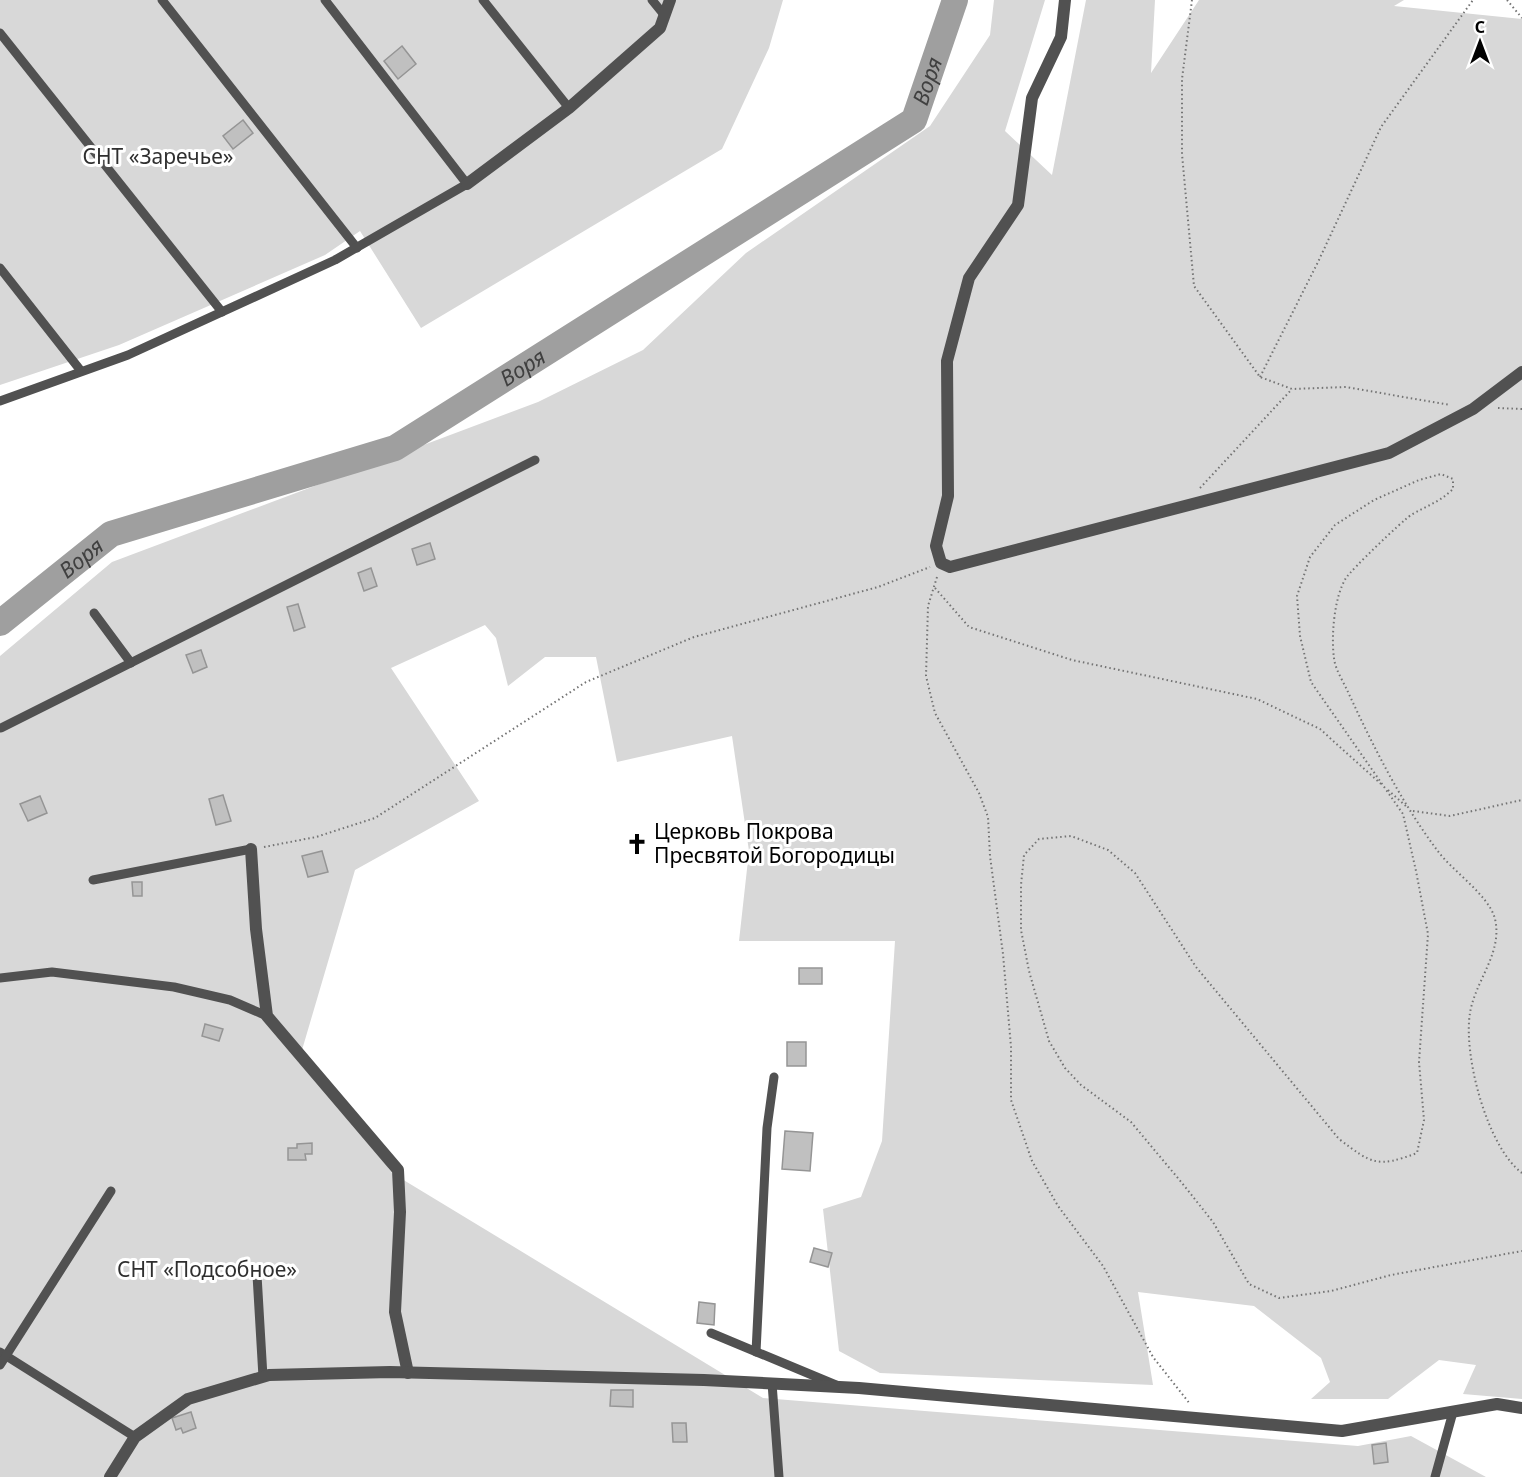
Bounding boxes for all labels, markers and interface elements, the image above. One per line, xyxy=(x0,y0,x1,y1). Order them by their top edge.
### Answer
north arrow xyxy=(1450,12,1510,72)
text: С xyxy=(1475,16,1485,38)
water label: Воря xyxy=(904,53,948,109)
park label: СНТ «Заречье» xyxy=(83,142,233,170)
water label: Воря xyxy=(493,341,551,392)
water label: Воря xyxy=(52,530,109,584)
place label: Церковь Покрова Пресвятой Богородицы xyxy=(654,817,895,869)
church icon: Церковь Покрова Пресвятой Богородицы xyxy=(625,832,649,856)
park label: СНТ «Подсобное» xyxy=(117,1255,297,1283)

